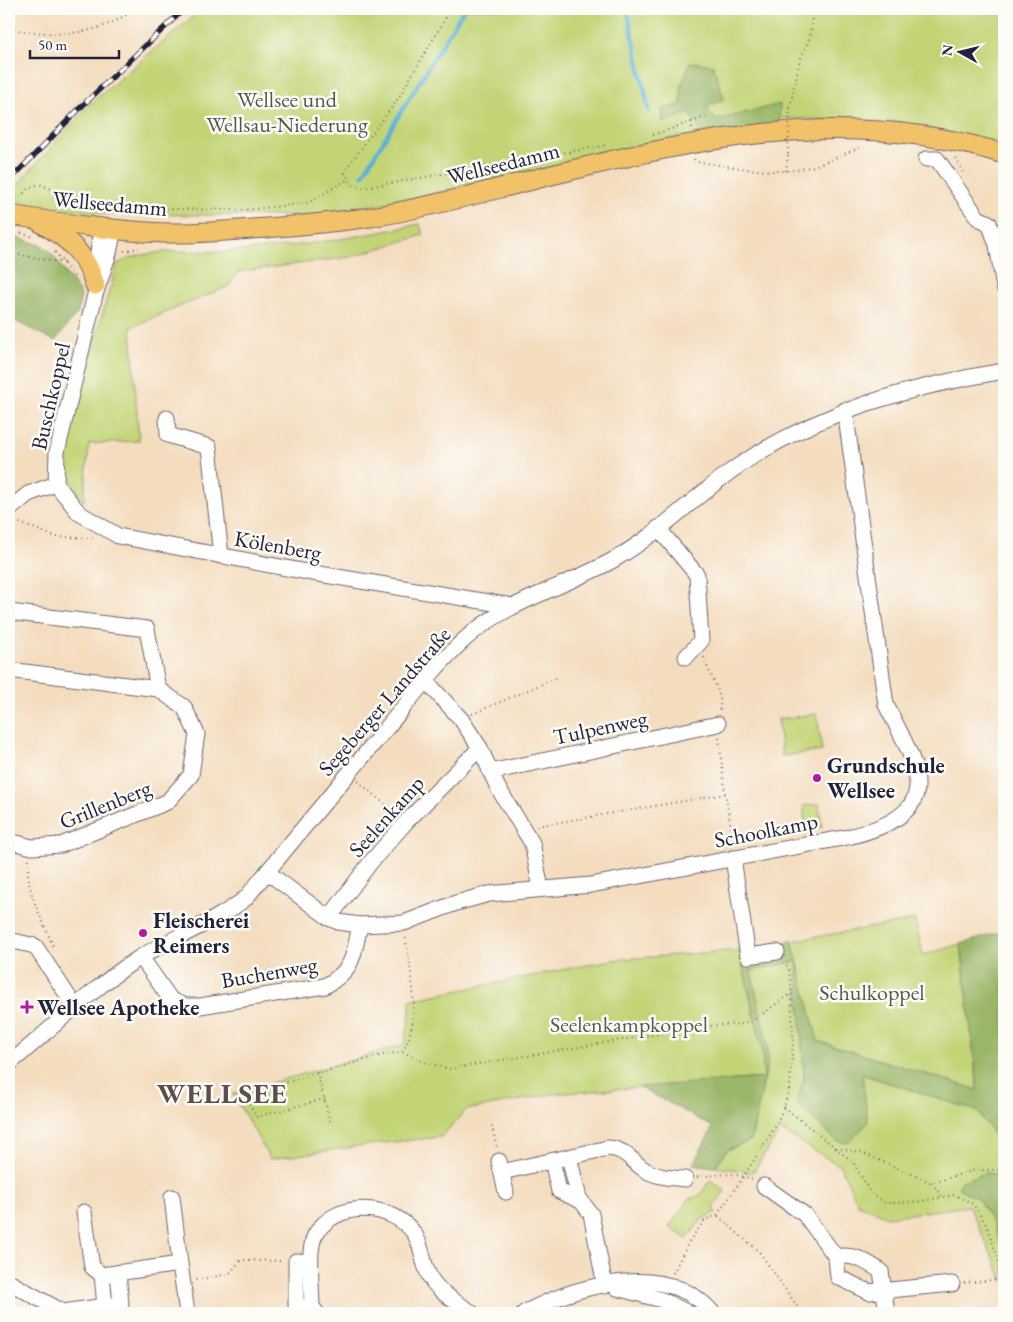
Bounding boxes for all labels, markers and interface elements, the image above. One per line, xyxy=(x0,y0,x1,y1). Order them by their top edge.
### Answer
scale bar xyxy=(30,28,119,60)
north arrow xyxy=(936,28,986,78)
text: 50 m xyxy=(38,35,67,54)
text: N xyxy=(937,43,957,57)
park label: Wellsee und Wellsau-Niederung xyxy=(206,85,368,139)
street label: Wellseedamm xyxy=(444,135,562,191)
street label: Wellseedamm xyxy=(51,184,169,223)
street label: Buschkoppel xyxy=(24,339,77,453)
street label: Kölenberg xyxy=(232,524,324,567)
street label: Segeberger Landstraße xyxy=(312,620,457,782)
street label: Tulpenweg xyxy=(550,703,650,752)
place label: Grundschule Wellsee xyxy=(827,751,945,805)
street label: Seelenkamp xyxy=(342,769,431,863)
marker: Grundschule Wellsee xyxy=(811,772,823,784)
street label: Grillenberg xyxy=(55,773,156,836)
street label: Schoolkamp xyxy=(712,806,820,855)
place label: Fleischerei Reimers xyxy=(153,906,250,960)
marker: Fleischerei Reimers xyxy=(137,927,149,939)
street label: Buchenweg xyxy=(219,950,320,995)
park label: Schulkoppel xyxy=(819,978,925,1007)
place label: Wellsee Apotheke xyxy=(37,993,199,1022)
marker: Wellsee Apotheke xyxy=(21,1001,33,1013)
park label: Seelenkampkoppel xyxy=(550,1010,708,1039)
district label: WELLSEE xyxy=(157,1075,287,1111)

